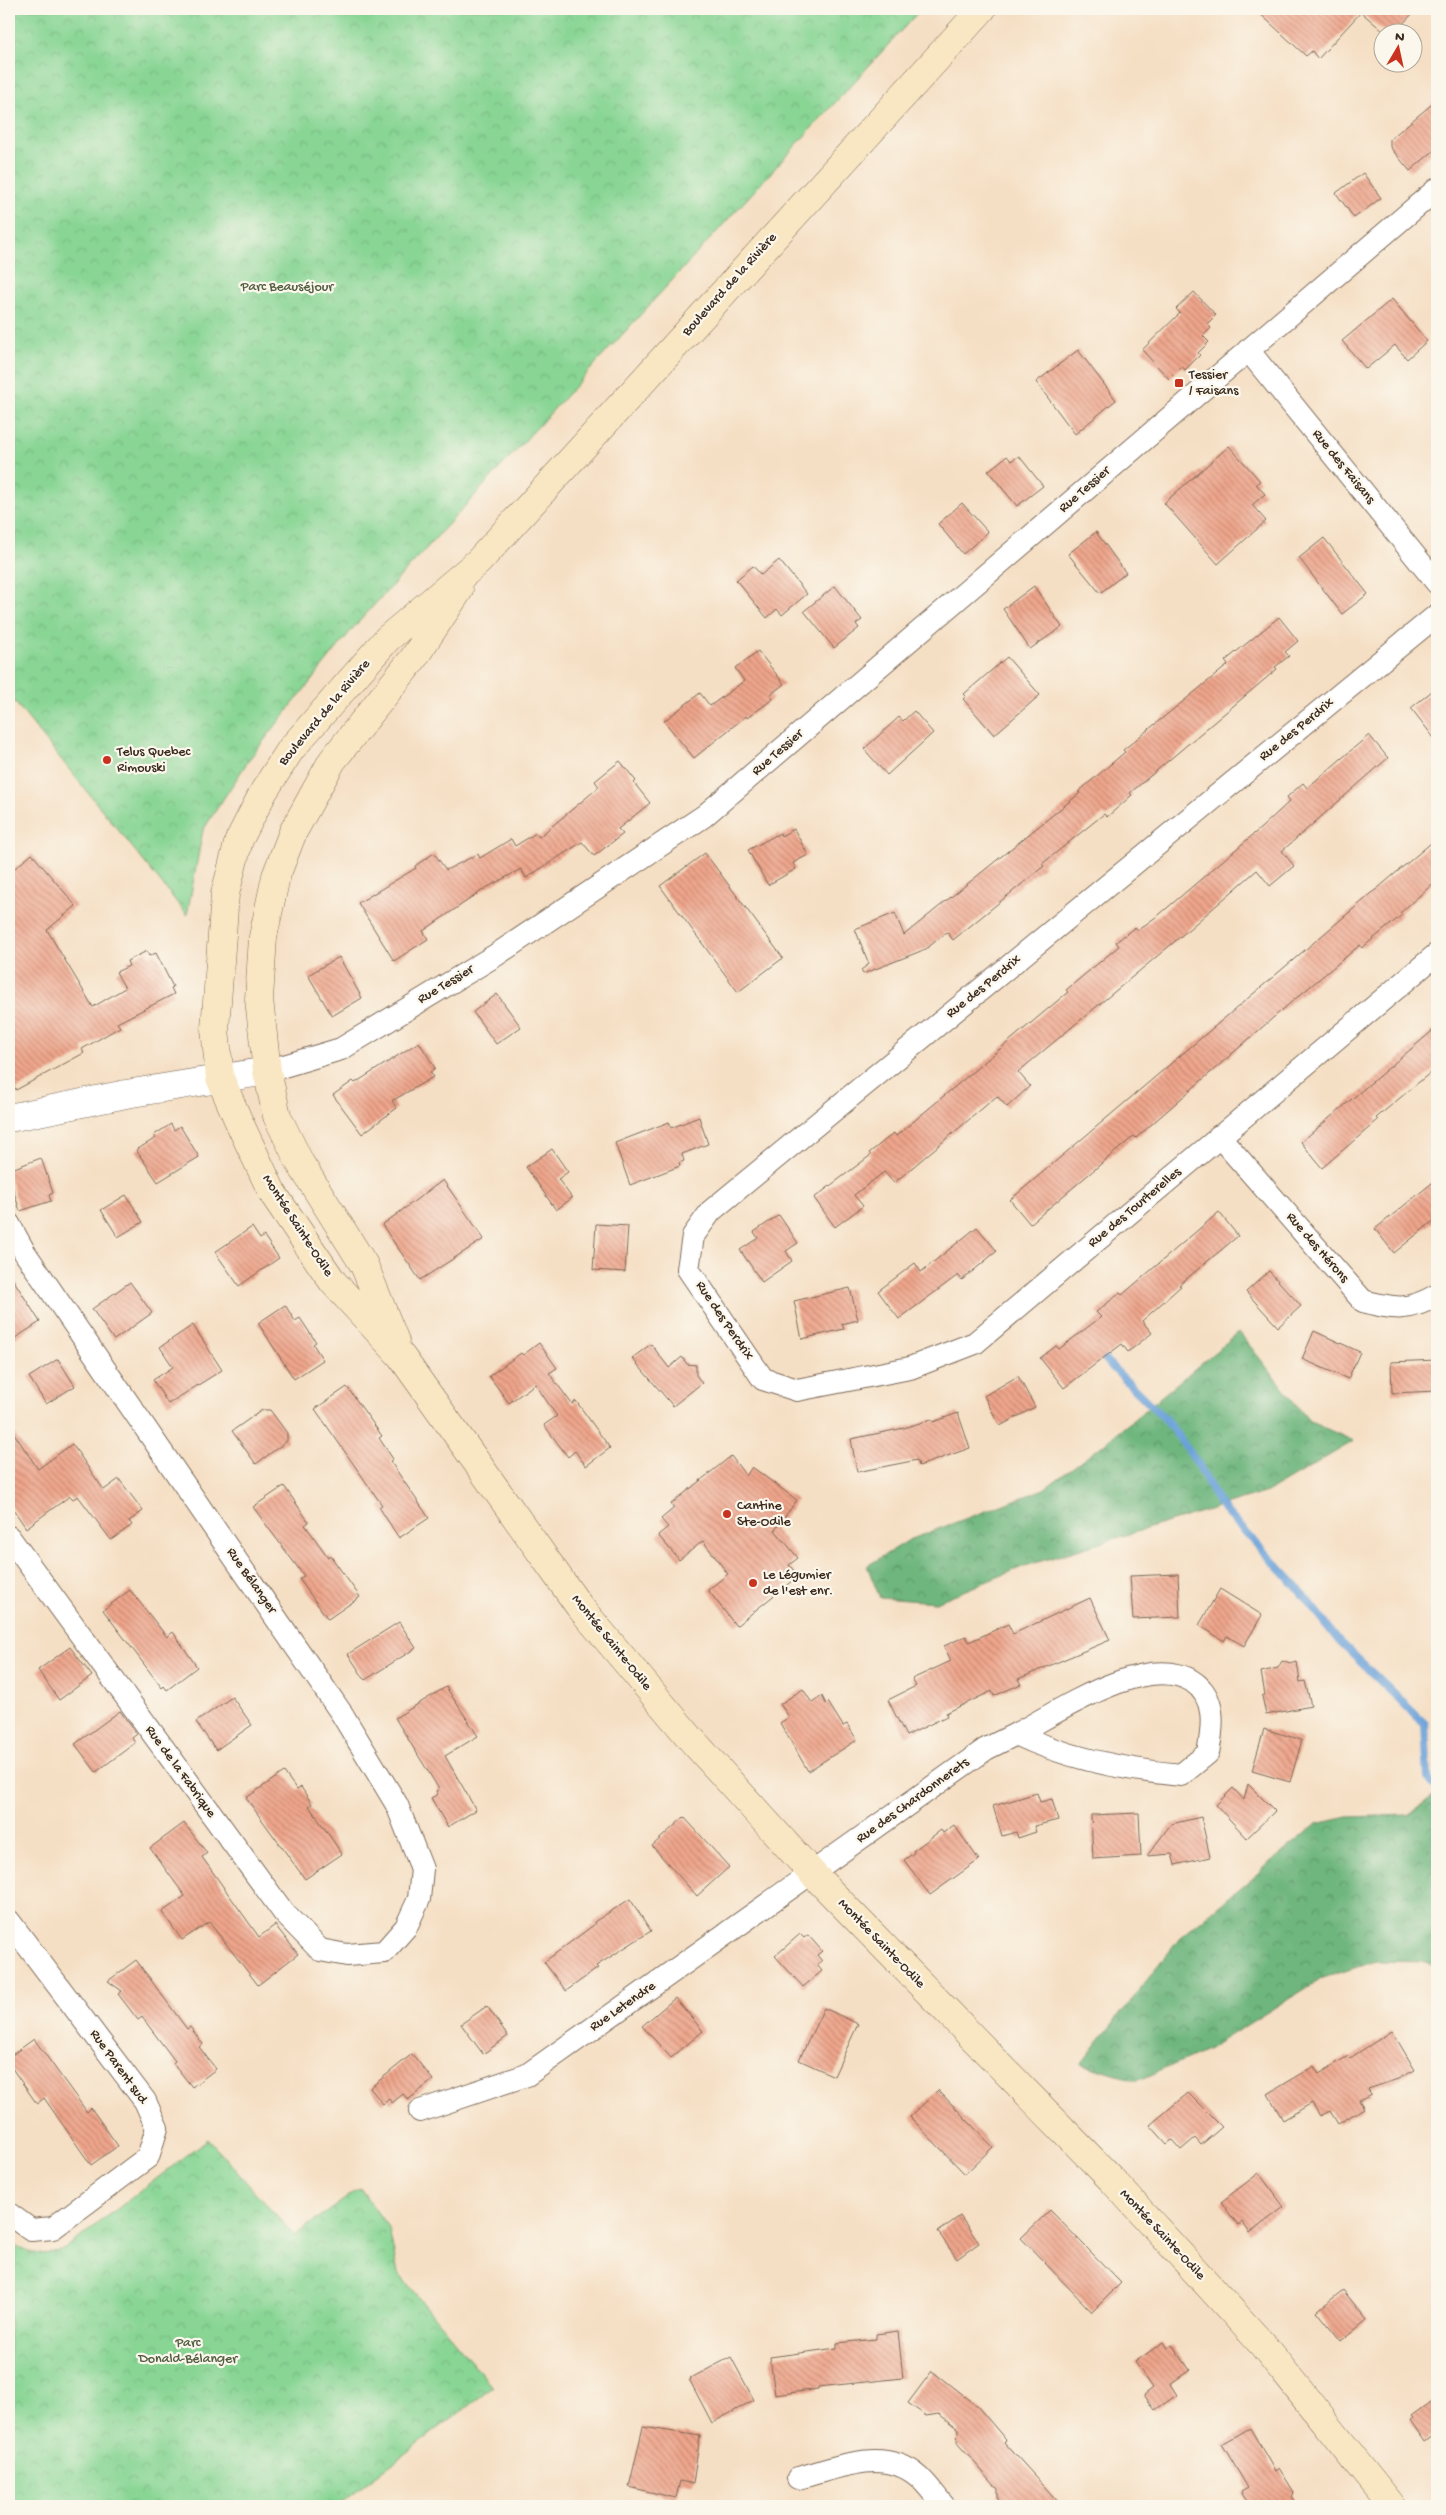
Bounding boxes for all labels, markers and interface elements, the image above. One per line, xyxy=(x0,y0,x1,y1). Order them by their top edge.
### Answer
north arrow xyxy=(1374,22,1424,72)
text: N xyxy=(1394,29,1405,47)
street label: Boulevard de la Rivière xyxy=(678,229,782,341)
park label: Parc Beauséjour xyxy=(240,279,334,296)
place label: Tessier / Faisans xyxy=(1188,367,1239,400)
marker: Tessier / Faisans xyxy=(1173,377,1185,389)
street label: Rue des Faisans xyxy=(1308,426,1379,508)
street label: Rue Tessier xyxy=(1056,462,1115,517)
street label: Boulevard de la Rivière xyxy=(275,656,375,770)
street label: Rue des Perdrix xyxy=(1256,694,1339,765)
street label: Rue Tessier xyxy=(749,725,808,780)
place label: Telus Quebec Rimouski xyxy=(116,744,192,777)
marker: Telus Quebec Rimouski xyxy=(101,754,113,766)
street label: Rue des Perdrix xyxy=(943,951,1026,1022)
street label: Rue Tessier xyxy=(415,961,478,1008)
street label: Rue des Tourterelles xyxy=(1085,1164,1186,1252)
street label: Montée Sainte-Odile xyxy=(258,1172,337,1281)
street label: Rue des Hérons xyxy=(1282,1209,1353,1287)
street label: Rue des Perdrix xyxy=(691,1278,757,1364)
place label: Cantine Ste-Odile xyxy=(737,1498,792,1531)
marker: Cantine Ste-Odile xyxy=(721,1508,733,1520)
street label: Rue Bélanger xyxy=(222,1545,280,1618)
place label: Le Légumier de l'est enr. xyxy=(763,1567,833,1600)
marker: Le Légumier de l'est enr. xyxy=(747,1577,759,1589)
street label: Montée Sainte-Odile xyxy=(567,1592,655,1695)
street label: Rue de la Fabrique xyxy=(141,1723,220,1822)
street label: Rue des Chardonnerets xyxy=(853,1754,973,1848)
street label: Montée Sainte-Odile xyxy=(834,1896,929,1993)
street label: Rue Letendre xyxy=(587,1978,660,2036)
street label: Rue Parent sud xyxy=(85,2027,152,2109)
street label: Montée Sainte-Odile xyxy=(1115,2186,1209,2285)
park label: Parc Donald-Bélanger xyxy=(138,2335,238,2368)

